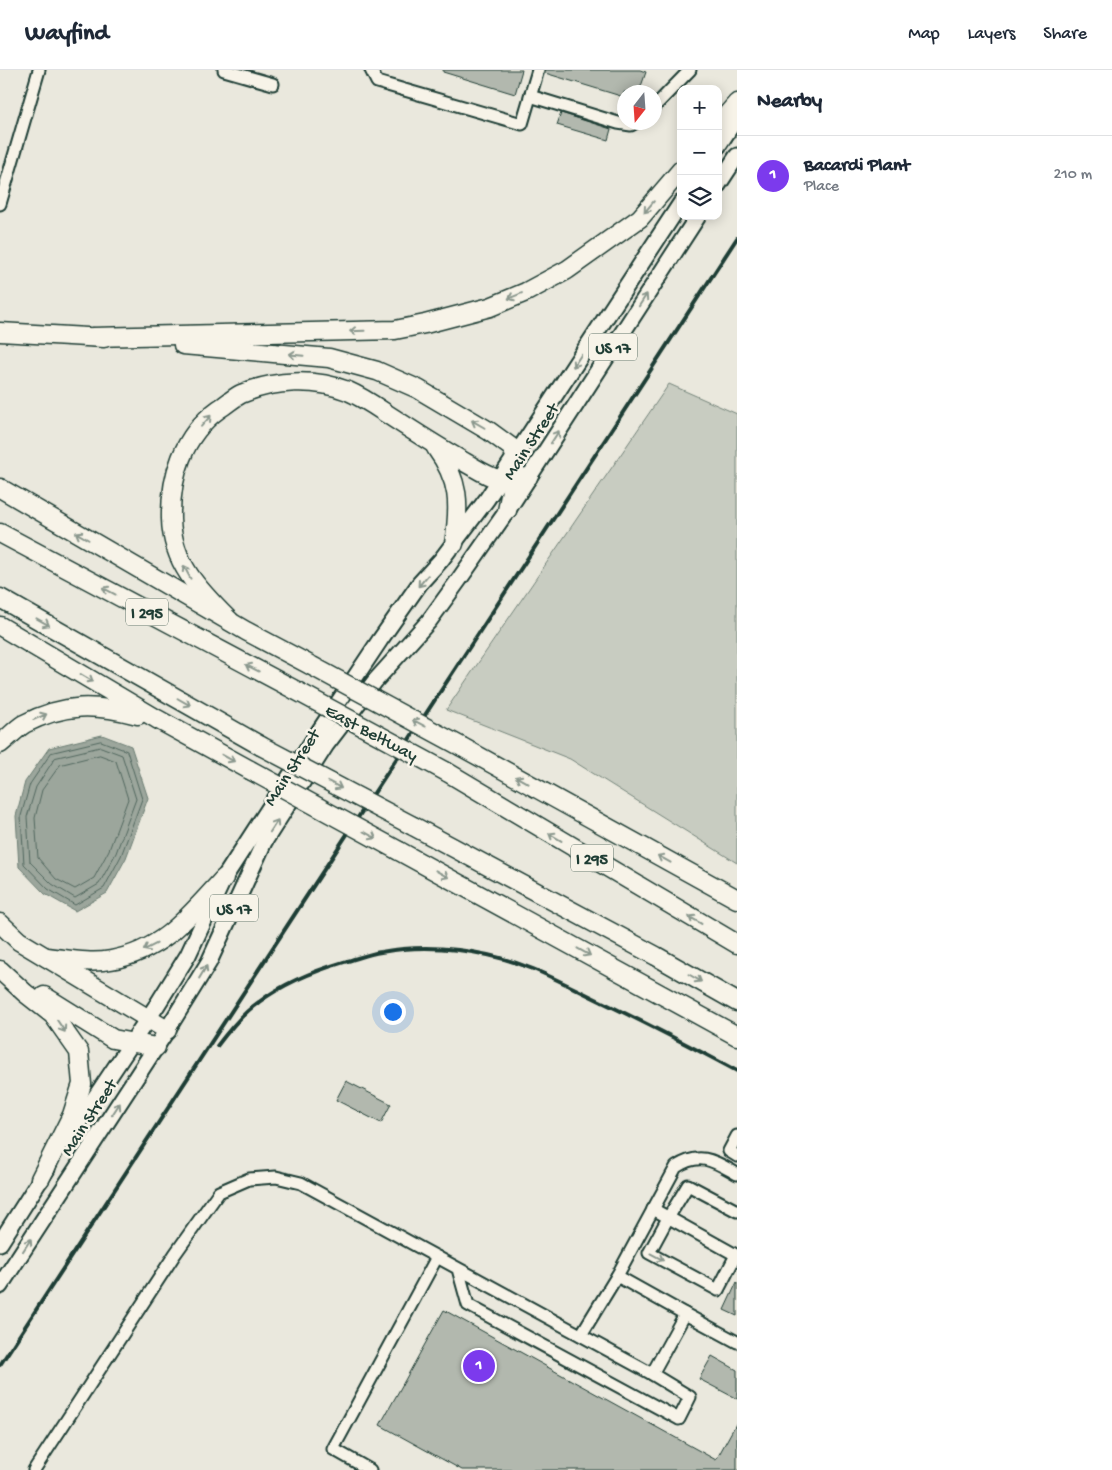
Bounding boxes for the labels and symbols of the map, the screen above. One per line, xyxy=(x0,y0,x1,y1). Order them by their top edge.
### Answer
north arrow xyxy=(617,85,662,130)
one-way arrow xyxy=(644,200,655,213)
one-way arrow xyxy=(508,292,523,302)
one-way arrow xyxy=(639,294,649,308)
one-way arrow xyxy=(350,327,366,336)
road number: US 17 xyxy=(589,334,637,360)
one-way arrow xyxy=(288,350,304,359)
one-way arrow xyxy=(572,353,582,367)
street label: Main Street xyxy=(500,399,566,485)
one-way arrow xyxy=(200,415,211,428)
one-way arrow xyxy=(472,419,486,429)
one-way arrow xyxy=(550,430,560,444)
one-way arrow xyxy=(75,530,90,540)
one-way arrow xyxy=(182,564,192,579)
one-way arrow xyxy=(417,575,428,588)
one-way arrow xyxy=(102,586,116,596)
road number: I 295 xyxy=(126,598,168,626)
one-way arrow xyxy=(35,617,50,627)
one-way arrow xyxy=(245,662,260,672)
one-way arrow xyxy=(80,673,94,683)
one-way arrow xyxy=(177,697,191,707)
street label: East Beltway xyxy=(321,701,421,767)
one-way arrow xyxy=(32,712,47,722)
one-way arrow xyxy=(412,718,426,728)
street label: Main Street xyxy=(261,725,327,811)
one-way arrow xyxy=(221,753,236,763)
one-way arrow xyxy=(514,775,529,785)
one-way arrow xyxy=(328,780,343,790)
one-way arrow xyxy=(269,819,279,833)
one-way arrow xyxy=(362,831,377,840)
one-way arrow xyxy=(549,831,563,841)
road number: I 295 xyxy=(571,844,613,871)
one-way arrow xyxy=(657,853,671,863)
one-way arrow xyxy=(434,869,449,879)
road number: US 17 xyxy=(210,894,258,921)
one-way arrow xyxy=(688,914,702,924)
one-way arrow xyxy=(143,942,158,952)
one-way arrow xyxy=(577,947,592,957)
one-way arrow xyxy=(198,965,208,979)
one-way arrow xyxy=(688,974,702,984)
your location xyxy=(380,999,406,1025)
one-way arrow xyxy=(56,1019,66,1033)
street label: Main Street xyxy=(58,1075,124,1161)
one-way arrow xyxy=(110,1102,121,1116)
one-way arrow xyxy=(21,1238,32,1252)
one-way arrow xyxy=(650,1253,664,1263)
pin: 1 xyxy=(463,1347,495,1385)

